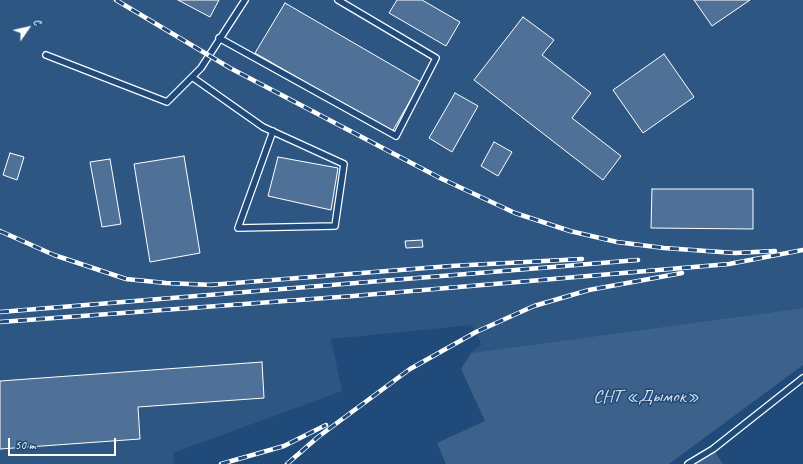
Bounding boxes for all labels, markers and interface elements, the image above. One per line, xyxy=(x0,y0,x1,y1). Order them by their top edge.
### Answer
north arrow xyxy=(8,8,48,48)
text: С xyxy=(31,15,45,27)
park label: СНТ «Дымок» xyxy=(593,386,699,408)
scale bar xyxy=(10,430,118,456)
text: 50 m xyxy=(15,437,35,453)

